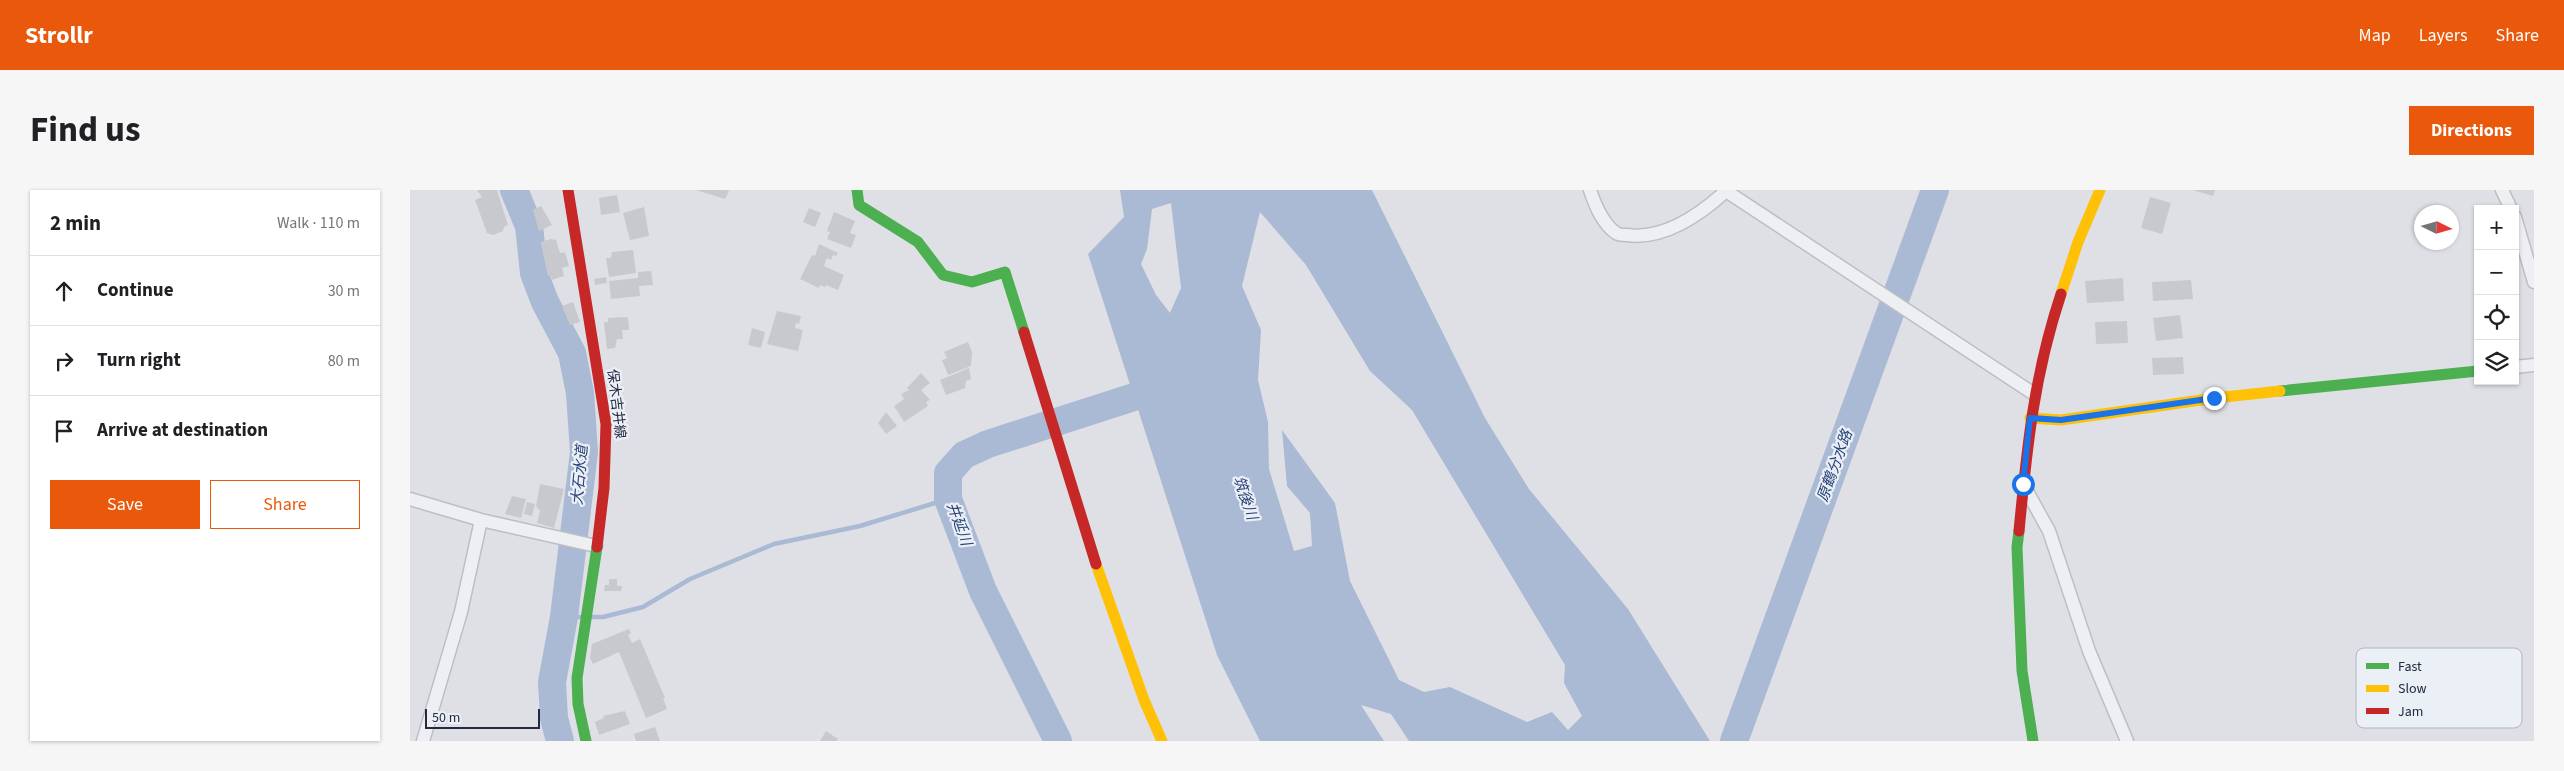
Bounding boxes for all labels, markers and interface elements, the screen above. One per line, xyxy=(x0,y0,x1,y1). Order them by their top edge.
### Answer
text: Strollr xyxy=(25,18,93,53)
text: Map xyxy=(2359,23,2391,48)
text: Layers xyxy=(2419,23,2468,48)
text: Share xyxy=(2496,23,2539,48)
text: Find us xyxy=(30,105,140,155)
button: Directions xyxy=(2409,106,2534,155)
north arrow xyxy=(2414,205,2459,250)
map controls xyxy=(2474,205,2519,385)
button: + xyxy=(2474,205,2519,250)
text: 2 min xyxy=(50,208,101,238)
text: Walk · 110 m xyxy=(277,212,360,234)
button: − xyxy=(2474,250,2519,295)
icon: ahead xyxy=(50,277,78,305)
text: Continue xyxy=(97,277,174,304)
text: 30 m xyxy=(328,280,360,302)
button: locate xyxy=(2474,295,2519,340)
button: layers xyxy=(2474,340,2519,385)
icon: right xyxy=(50,347,78,375)
text: Turn right xyxy=(97,347,181,374)
text: 80 m xyxy=(328,350,360,372)
street label: 保木吉井線 xyxy=(602,368,630,440)
route end xyxy=(2203,387,2226,410)
icon: arrive xyxy=(50,417,78,445)
text: Arrive at destination xyxy=(97,417,268,444)
water label: 原鶴分水路 xyxy=(1812,425,1858,505)
water label: 大石水道 xyxy=(567,442,593,506)
water label: 筑後川 xyxy=(1228,473,1263,525)
route start xyxy=(2012,473,2035,496)
button: Save xyxy=(50,480,200,529)
button: Share xyxy=(210,480,360,529)
water label: 井延川 xyxy=(941,499,977,551)
legend xyxy=(2356,648,2522,728)
text: Fast xyxy=(2398,657,2422,677)
text: Slow xyxy=(2398,679,2427,699)
text: Jam xyxy=(2398,702,2423,722)
scale bar xyxy=(425,706,540,729)
text: 50 m xyxy=(432,708,460,728)

